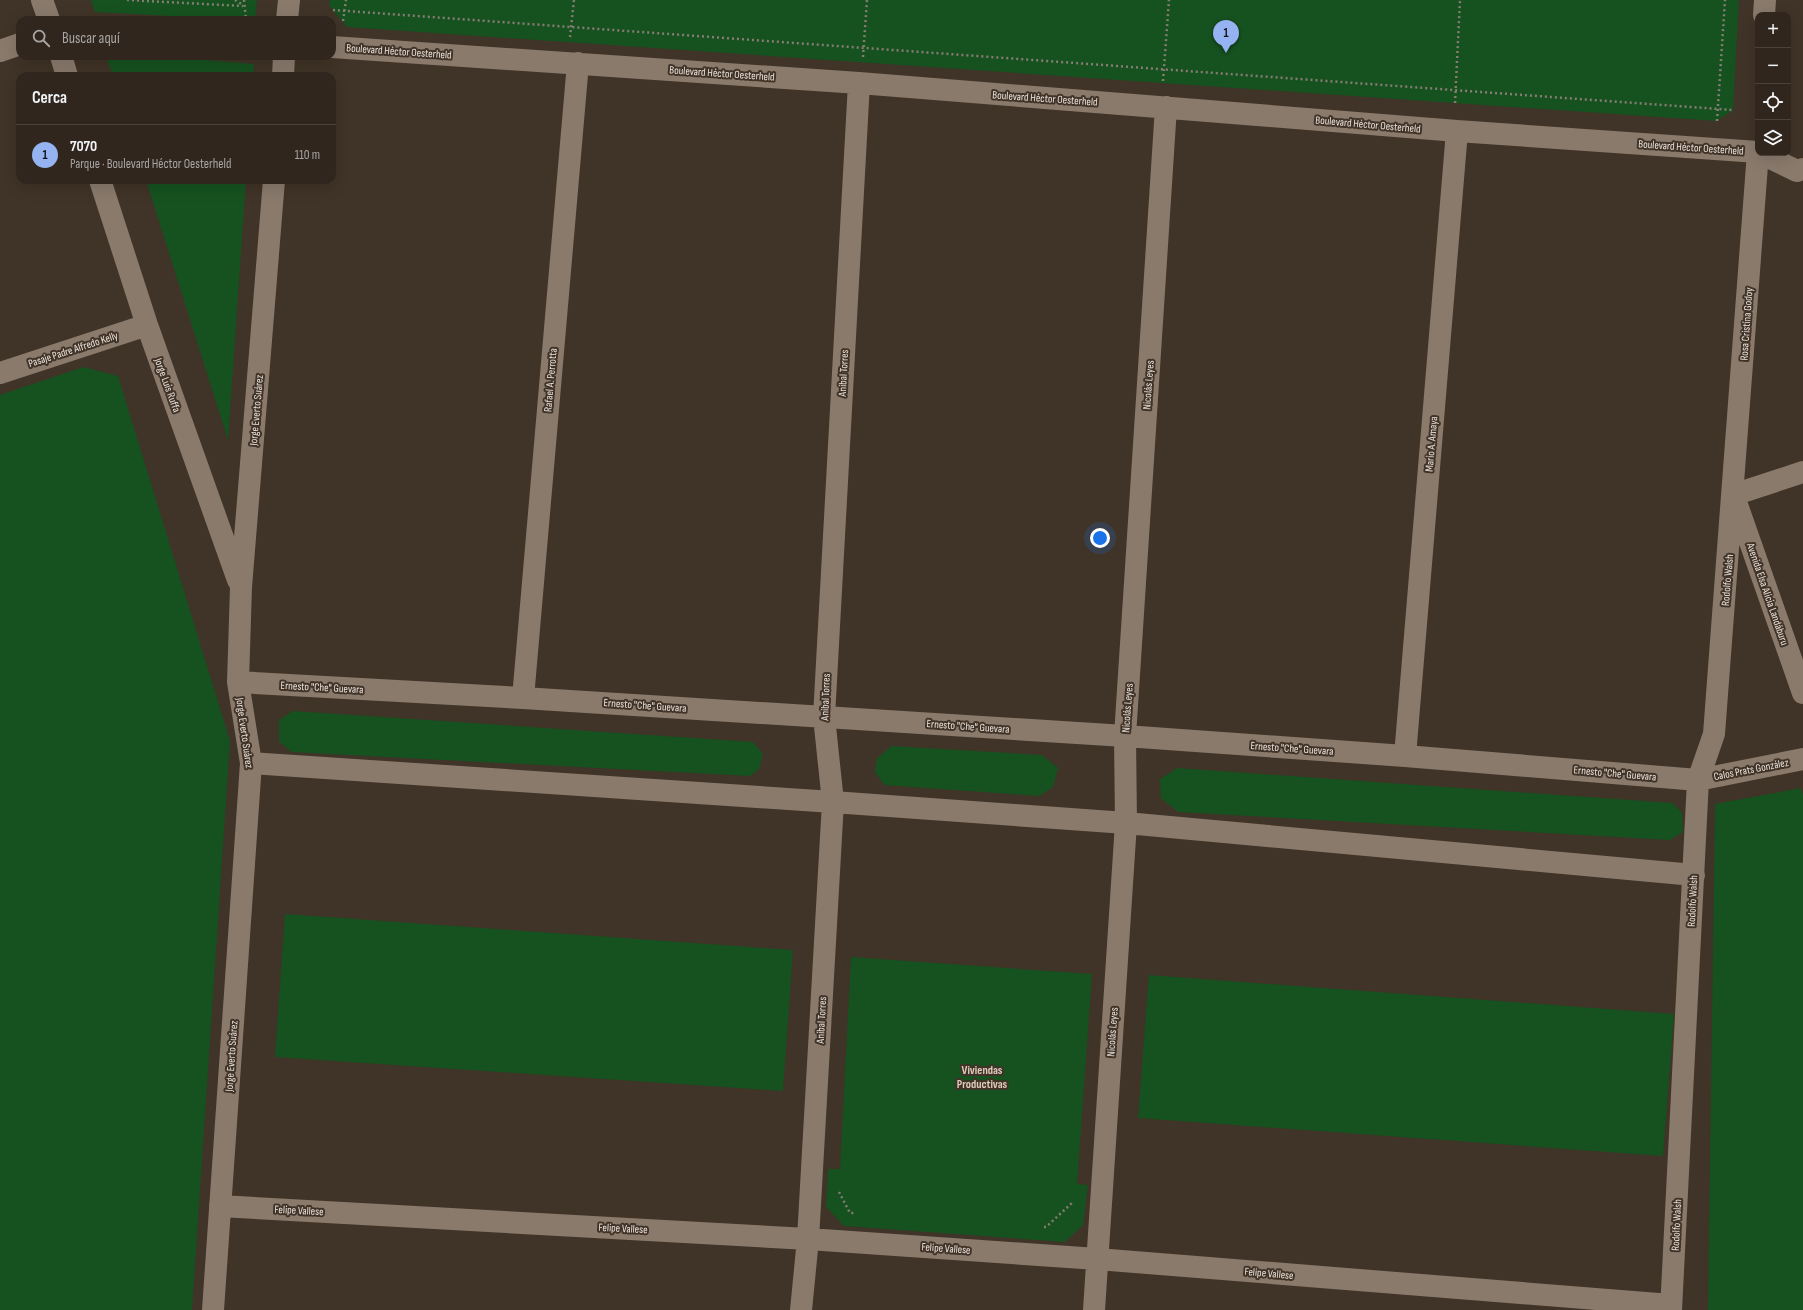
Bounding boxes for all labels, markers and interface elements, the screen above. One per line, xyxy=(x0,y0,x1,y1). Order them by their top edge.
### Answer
map controls xyxy=(1755,12,1791,156)
button: + xyxy=(1755,12,1791,48)
search box xyxy=(16,16,336,60)
pin: 1 xyxy=(1213,20,1239,53)
icon: search xyxy=(30,27,52,49)
text: Buscar aquí xyxy=(62,29,120,48)
street label: Boulevard Héctor Oesterheld xyxy=(346,41,452,62)
button: − xyxy=(1755,48,1791,84)
street label: Boulevard Héctor Oesterheld xyxy=(669,63,775,84)
button: locate xyxy=(1755,84,1791,120)
text: Cerca xyxy=(32,88,67,108)
street label: Boulevard Héctor Oesterheld xyxy=(992,88,1098,109)
street label: Boulevard Héctor Oesterheld xyxy=(1315,113,1422,136)
button: layers xyxy=(1755,120,1791,156)
text: 7070 xyxy=(70,137,97,156)
street label: Boulevard Héctor Oesterheld xyxy=(1638,137,1744,158)
text: 1 xyxy=(42,147,48,163)
text: 110 m xyxy=(295,147,320,163)
text: Parque · Boulevard Héctor Oesterheld xyxy=(70,156,231,172)
street label: Rosa Cristina Godoy xyxy=(1737,286,1756,361)
street label: Pasaje Padre Alfredo Kelly xyxy=(27,329,120,370)
street label: Rafael A. Perrotta xyxy=(541,348,560,412)
street label: Aníbal Torres xyxy=(836,349,851,398)
street label: Jorge Luis Ruffa xyxy=(151,355,183,414)
street label: Nicolás Leyes xyxy=(1140,360,1157,410)
street label: Jorge Everto Suárez xyxy=(247,374,266,447)
street label: Mario A. Amaya xyxy=(1423,416,1440,472)
your location xyxy=(1090,528,1110,548)
street label: Avenida Elsa Alicia Landáburu xyxy=(1744,540,1791,647)
street label: Rodolfo Walsh xyxy=(1719,553,1736,606)
street label: Aníbal Torres xyxy=(818,673,833,722)
street label: Ernesto "Che" Guevara xyxy=(280,679,364,696)
street label: Nicolás Leyes xyxy=(1119,683,1136,733)
street label: Jorge Everto Suárez xyxy=(233,696,256,769)
street label: Ernesto "Che" Guevara xyxy=(603,696,687,715)
street label: Ernesto "Che" Guevara xyxy=(926,717,1010,736)
street label: Ernesto "Che" Guevara xyxy=(1250,739,1334,758)
street label: Calos Prats González xyxy=(1713,756,1790,783)
street label: Ernesto "Che" Guevara xyxy=(1573,763,1657,784)
street label: Rodolfo Walsh xyxy=(1685,875,1700,927)
street label: Aníbal Torres xyxy=(814,996,829,1045)
street label: Nicolás Leyes xyxy=(1104,1007,1121,1057)
street label: Jorge Everto Suárez xyxy=(222,1020,240,1093)
district label: Viviendas Productivas xyxy=(957,1063,1008,1092)
street label: Rodolfo Walsh xyxy=(1669,1199,1684,1251)
street label: Felipe Vallese xyxy=(274,1203,324,1218)
street label: Felipe Vallese xyxy=(598,1221,648,1236)
street label: Felipe Vallese xyxy=(921,1240,971,1257)
street label: Felipe Vallese xyxy=(1244,1265,1294,1282)

